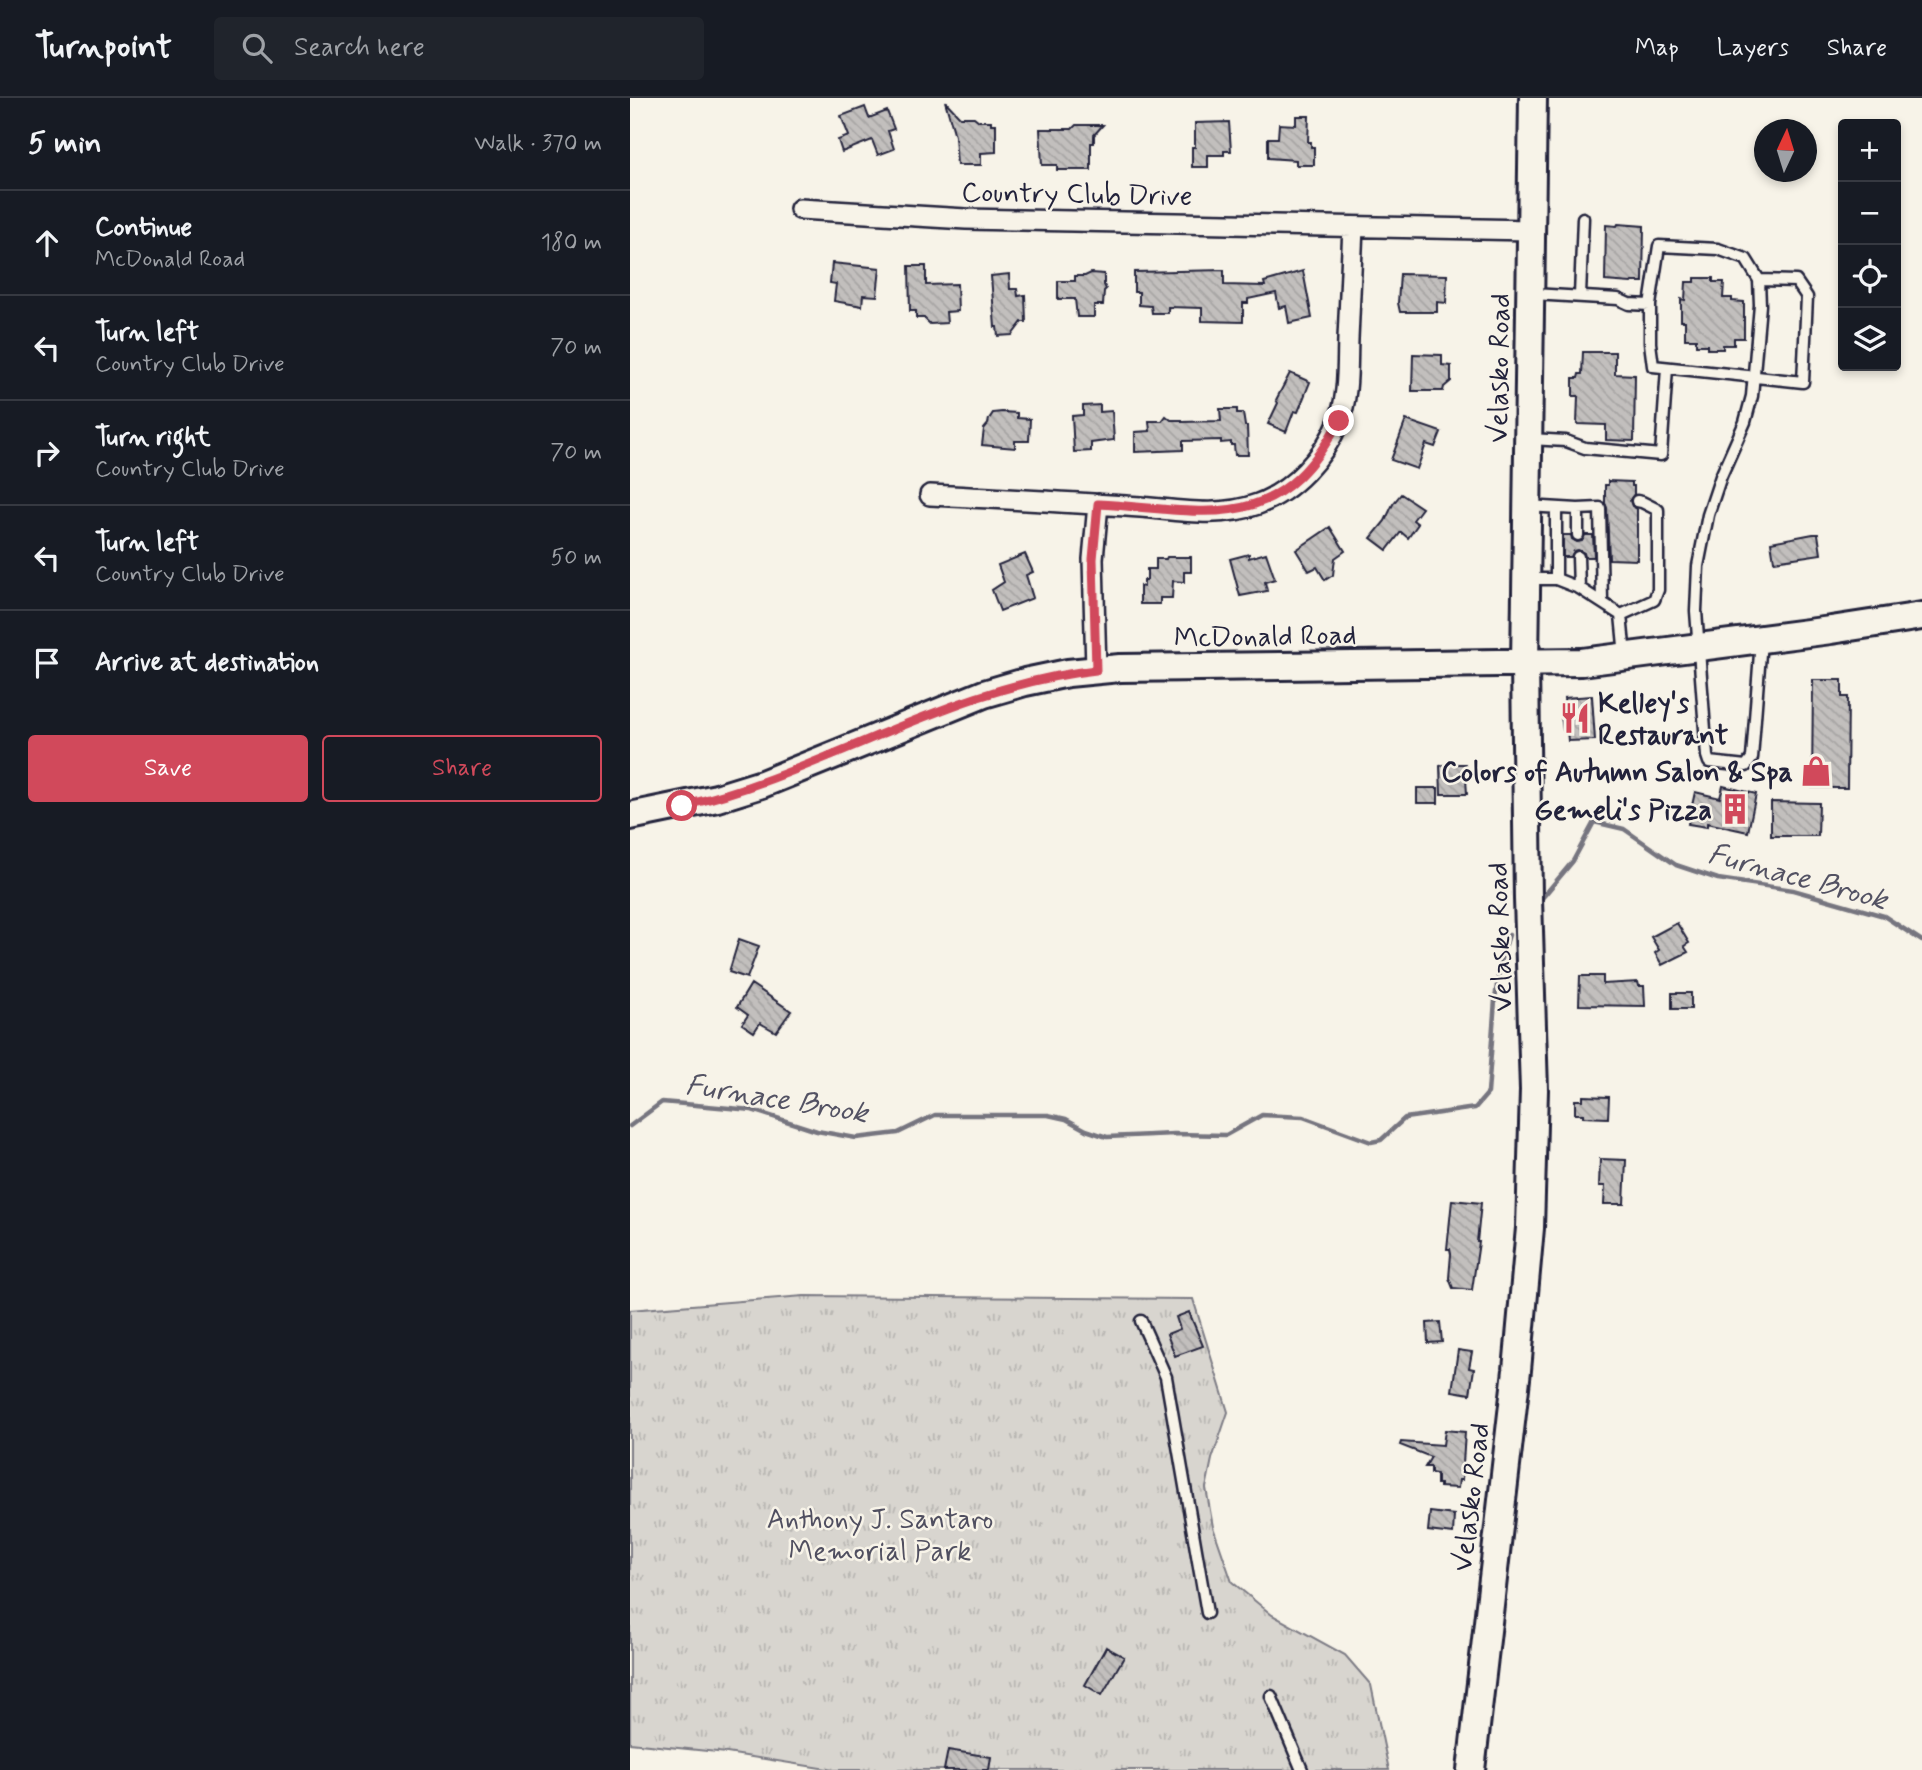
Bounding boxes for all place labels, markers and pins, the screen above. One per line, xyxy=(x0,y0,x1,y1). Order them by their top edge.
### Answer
place label: Kelley's Restaurant xyxy=(1598,686,1728,755)
restaurant icon: Kelley's Restaurant xyxy=(1558,701,1592,735)
shop icon: Colors of Autumn Salon & Spa xyxy=(1799,754,1833,788)
place label: Colors of Autumn Salon & Spa xyxy=(1441,755,1793,792)
building icon: Gemeli's Pizza xyxy=(1718,792,1752,826)
place label: Gemeli's Pizza xyxy=(1534,793,1712,830)

